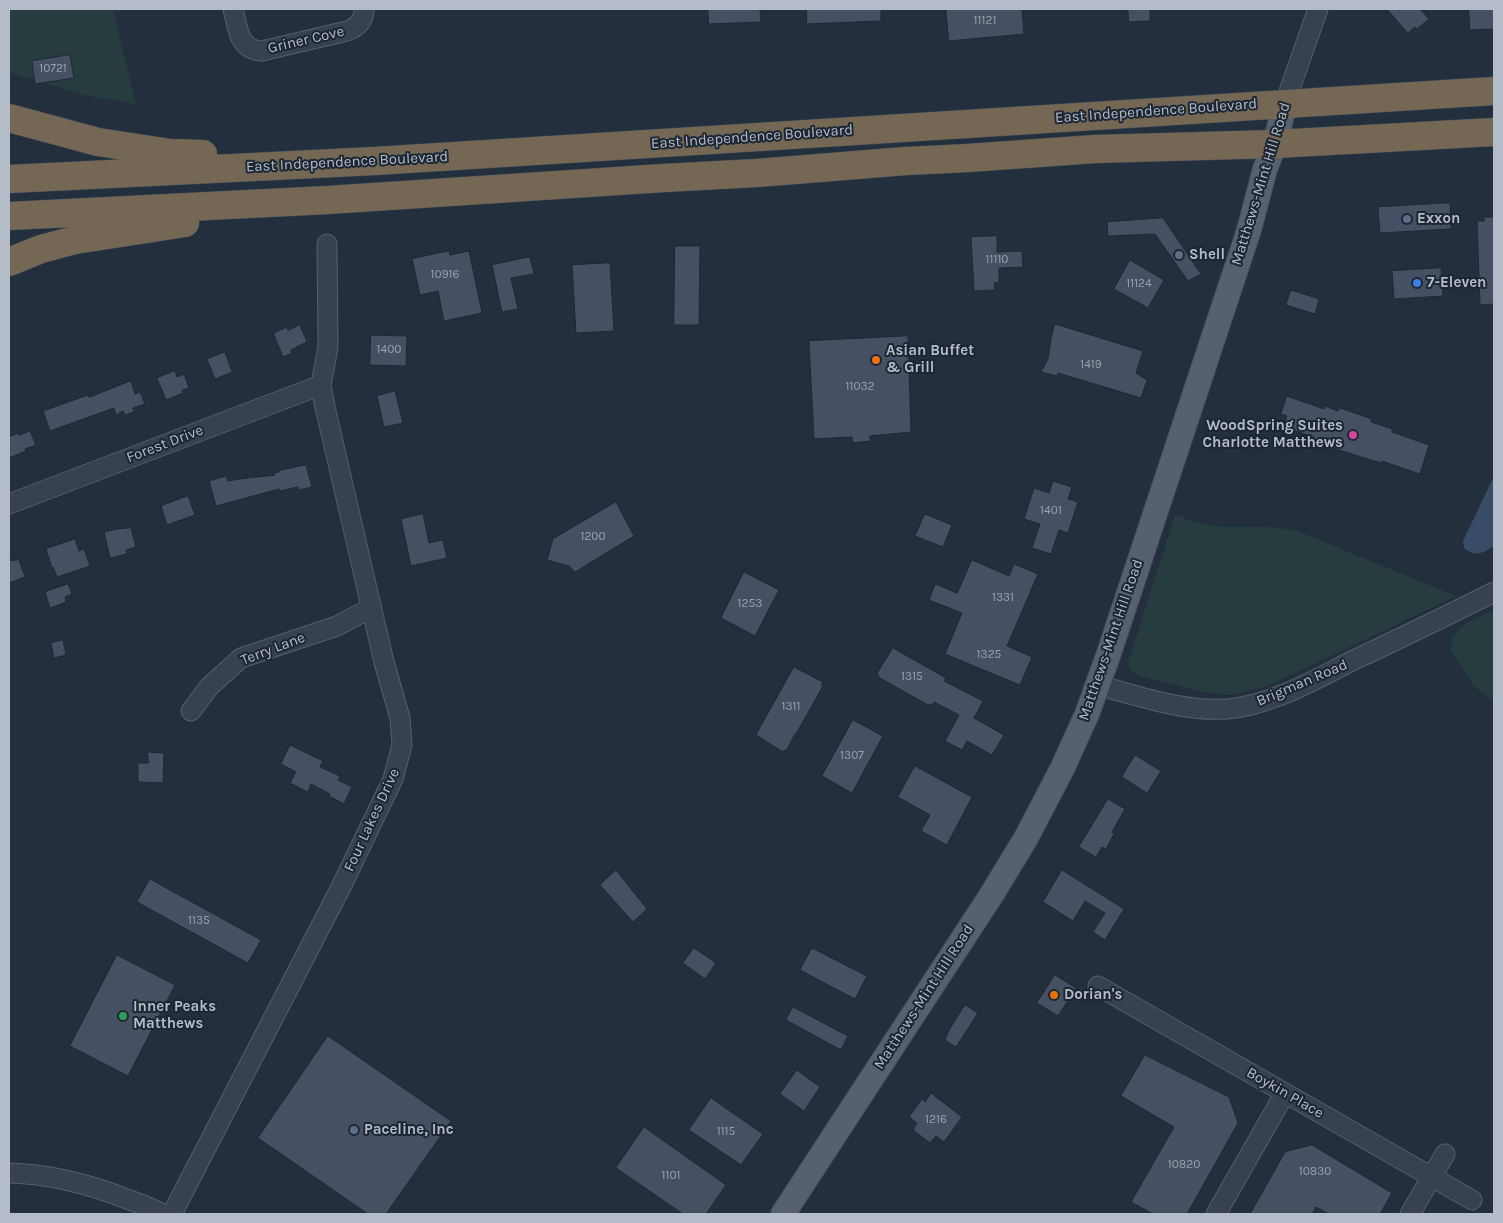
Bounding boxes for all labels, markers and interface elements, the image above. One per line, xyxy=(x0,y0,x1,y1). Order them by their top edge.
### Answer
house number: 11121 xyxy=(974,14,996,28)
street label: Griner Cove xyxy=(266,22,346,58)
house number: 10721 xyxy=(39,62,67,76)
street label: East Independence Boulevard xyxy=(1054,95,1258,127)
street label: Matthews-Mint Hill Road xyxy=(1228,100,1294,268)
street label: East Independence Boulevard xyxy=(650,121,854,153)
street label: East Independence Boulevard xyxy=(245,148,449,176)
place label: Exxon xyxy=(1417,210,1460,228)
marker: Exxon xyxy=(1401,213,1413,225)
place label: Shell xyxy=(1189,246,1225,264)
marker: Shell xyxy=(1173,249,1185,261)
house number: 11110 xyxy=(986,253,1008,267)
house number: 10916 xyxy=(431,268,459,282)
place label: 7-Eleven xyxy=(1427,274,1486,292)
house number: 11124 xyxy=(1126,277,1152,291)
marker: 7-Eleven xyxy=(1411,277,1423,289)
place label: Asian Buffet & Grill xyxy=(886,342,974,377)
house number: 1400 xyxy=(377,343,401,357)
marker: Asian Buffet & Grill xyxy=(870,354,882,366)
house number: 1419 xyxy=(1080,358,1102,372)
house number: 11032 xyxy=(845,380,875,394)
place label: WoodSpring Suites Charlotte Matthews xyxy=(1203,417,1343,452)
street label: Forest Drive xyxy=(124,421,206,467)
marker: WoodSpring Suites Charlotte Matthews xyxy=(1347,429,1359,441)
house number: 1401 xyxy=(1040,504,1062,518)
house number: 1200 xyxy=(580,530,606,544)
street label: Matthews-Mint Hill Road xyxy=(1075,557,1147,723)
house number: 1331 xyxy=(992,591,1014,605)
house number: 1253 xyxy=(738,597,762,611)
street label: Terry Lane xyxy=(238,629,308,669)
house number: 1325 xyxy=(977,648,1001,662)
street label: Brigman Road xyxy=(1254,656,1350,710)
house number: 1315 xyxy=(901,670,923,684)
house number: 1311 xyxy=(782,700,800,714)
house number: 1307 xyxy=(840,749,864,763)
street label: Four Lakes Drive xyxy=(340,766,404,874)
house number: 1135 xyxy=(188,914,210,928)
street label: Matthews-Mint Hill Road xyxy=(870,921,978,1073)
place label: Dorian's xyxy=(1064,986,1122,1004)
marker: Dorian's xyxy=(1048,989,1060,1001)
place label: Inner Peaks Matthews xyxy=(133,998,216,1033)
marker: Inner Peaks Matthews xyxy=(117,1010,129,1022)
street label: Boykin Place xyxy=(1243,1064,1327,1122)
house number: 1216 xyxy=(925,1113,947,1127)
place label: Paceline, Inc xyxy=(364,1121,454,1139)
marker: Paceline, Inc xyxy=(348,1124,360,1136)
house number: 1115 xyxy=(717,1125,735,1139)
house number: 10820 xyxy=(1168,1158,1200,1172)
house number: 10830 xyxy=(1299,1165,1331,1179)
house number: 1101 xyxy=(661,1169,681,1183)

